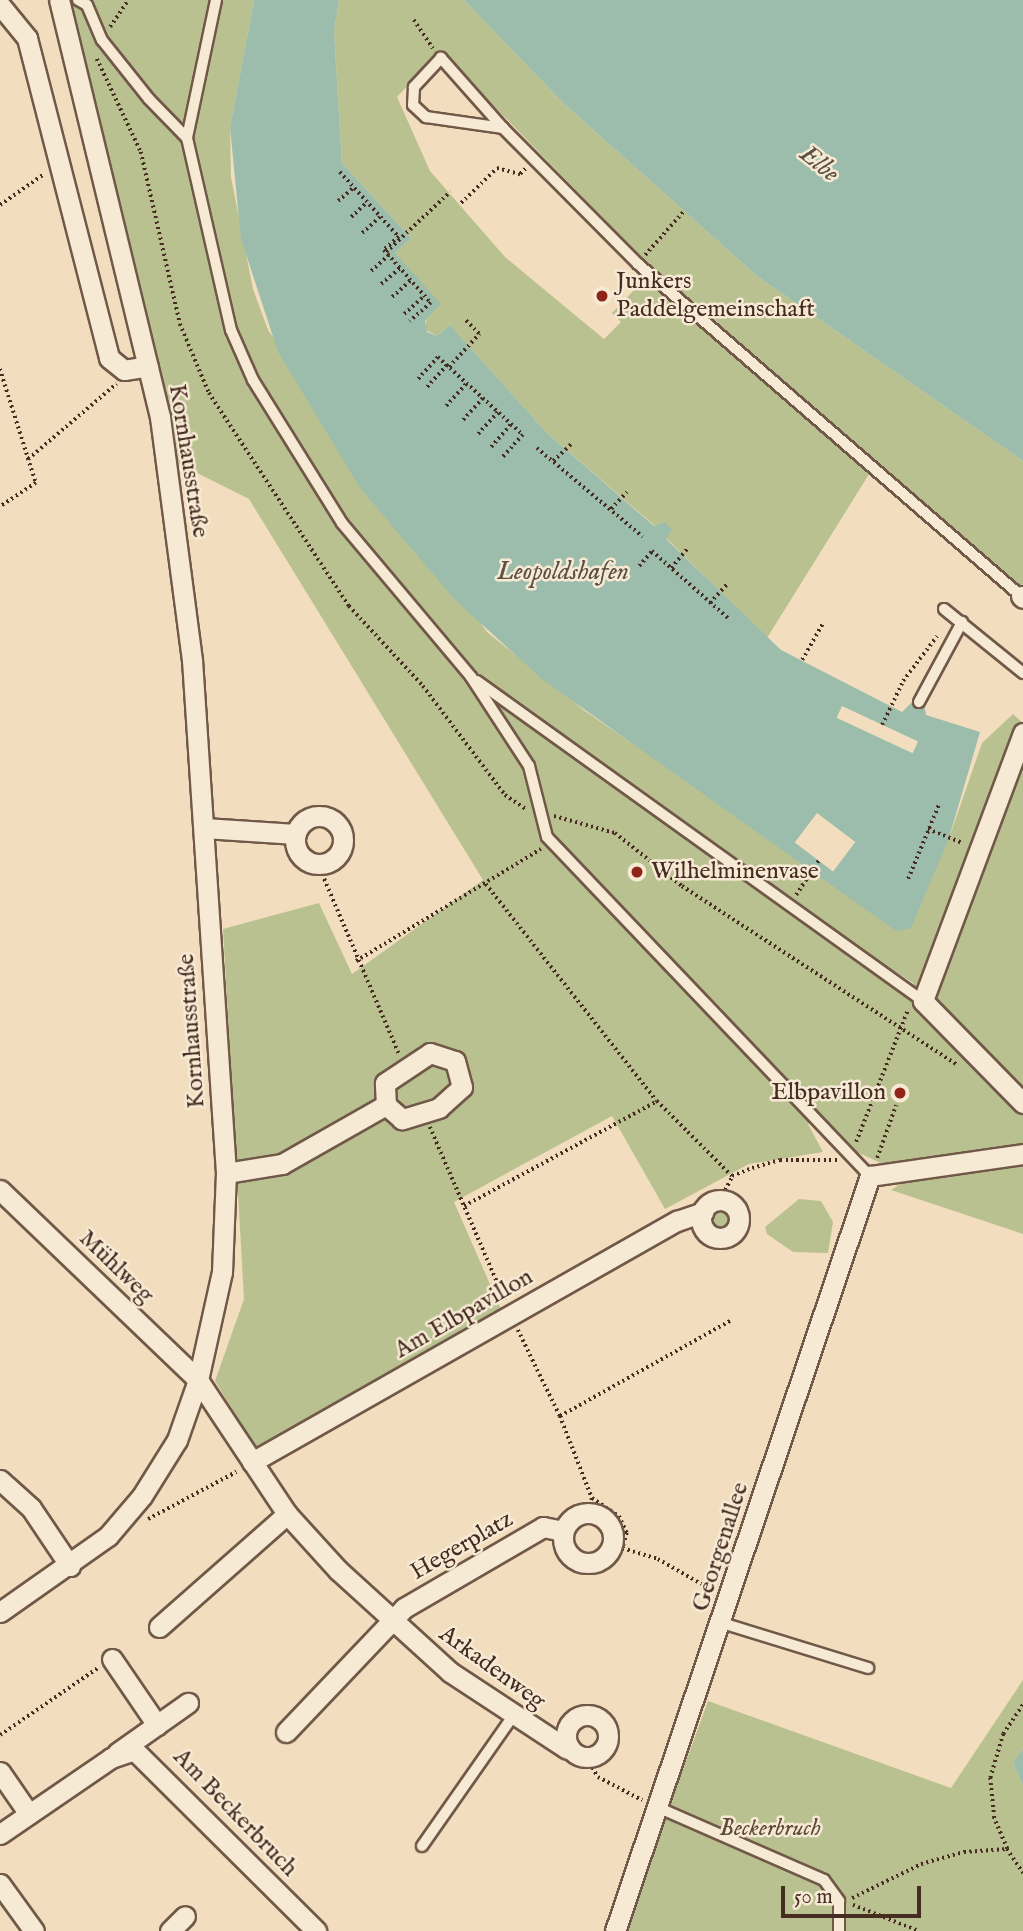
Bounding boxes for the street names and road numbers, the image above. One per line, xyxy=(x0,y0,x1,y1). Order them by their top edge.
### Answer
street label: Kornhausstraße xyxy=(162,382,214,540)
street label: Kornhausstraße xyxy=(172,953,212,1109)
street label: Mühlweg xyxy=(72,1224,160,1310)
street label: Am Elbpavillon xyxy=(390,1263,538,1365)
street label: Georgenallee xyxy=(687,1479,755,1615)
street label: Hegerplatz xyxy=(406,1505,518,1587)
street label: Arkadenweg xyxy=(433,1620,551,1716)
street label: Am Beckerbruch xyxy=(167,1743,303,1883)

